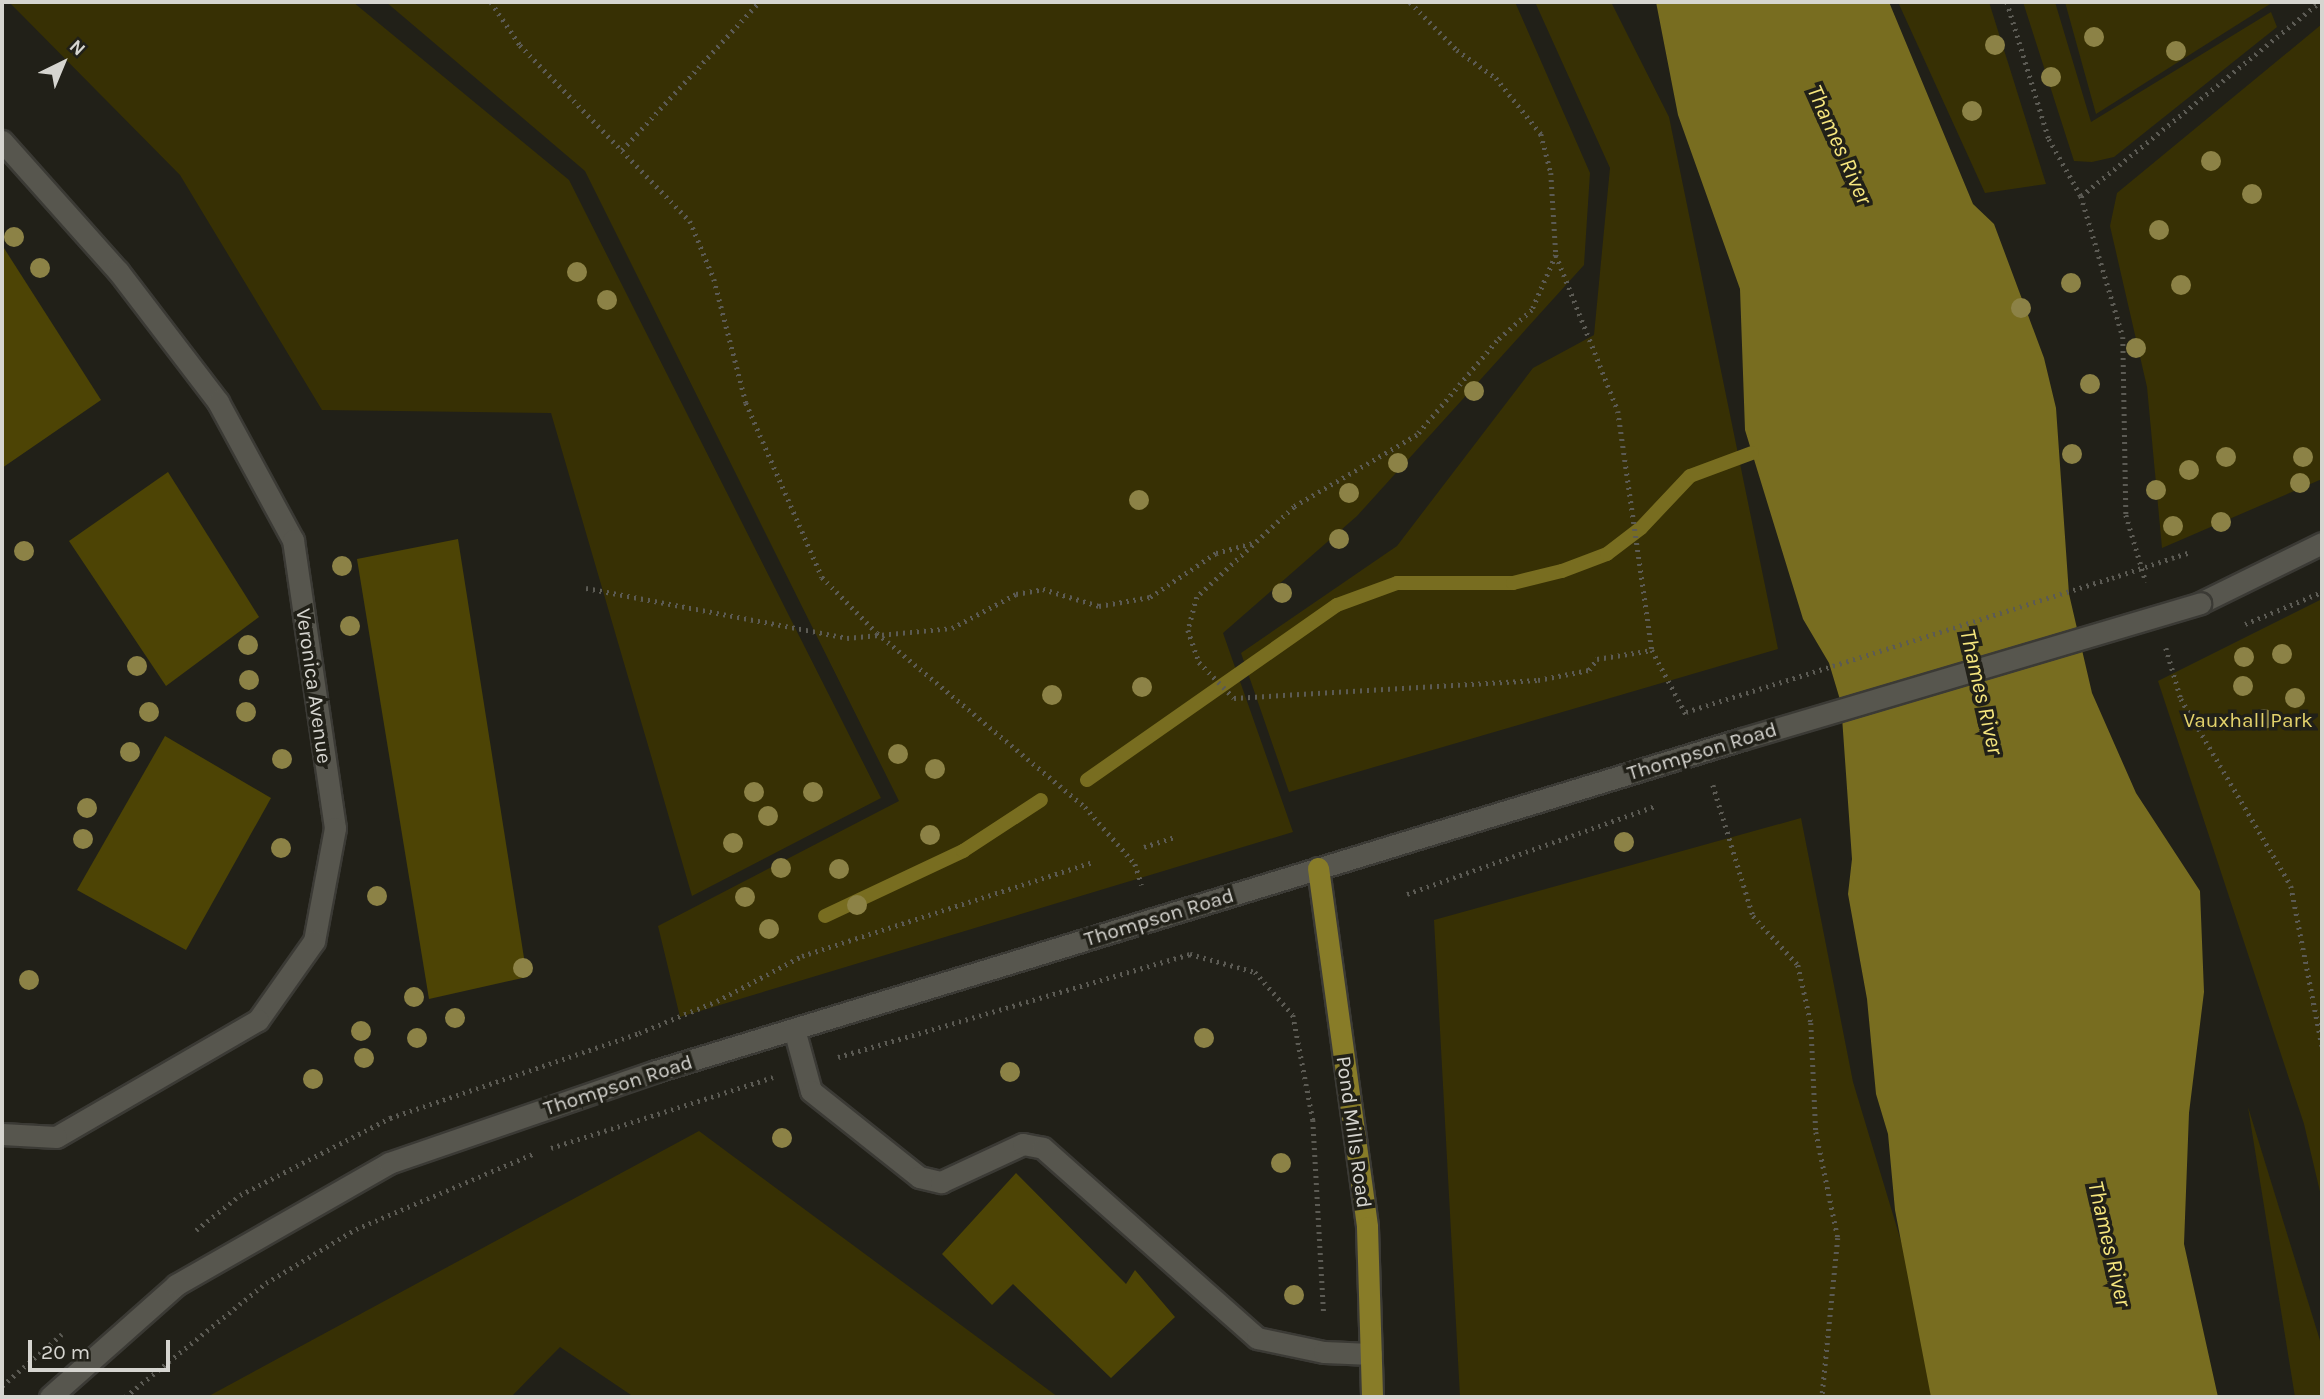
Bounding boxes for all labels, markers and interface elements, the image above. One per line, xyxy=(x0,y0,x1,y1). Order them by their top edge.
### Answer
north arrow xyxy=(28,28,98,98)
text: N xyxy=(65,35,90,60)
water label: Thames River xyxy=(1800,81,1878,209)
street label: Veronica Avenue xyxy=(291,607,337,765)
water label: Thames River xyxy=(1953,626,2009,758)
park label: Vauxhall Park xyxy=(2183,707,2313,733)
street label: Thompson Road xyxy=(1624,716,1780,786)
street label: Thompson Road xyxy=(1081,882,1237,952)
street label: Thompson Road xyxy=(540,1049,696,1121)
street label: Pond Mills Road xyxy=(1331,1054,1377,1210)
water label: Thames River xyxy=(2081,1178,2137,1310)
scale bar xyxy=(32,1326,173,1370)
text: 20 m xyxy=(41,1340,90,1364)

